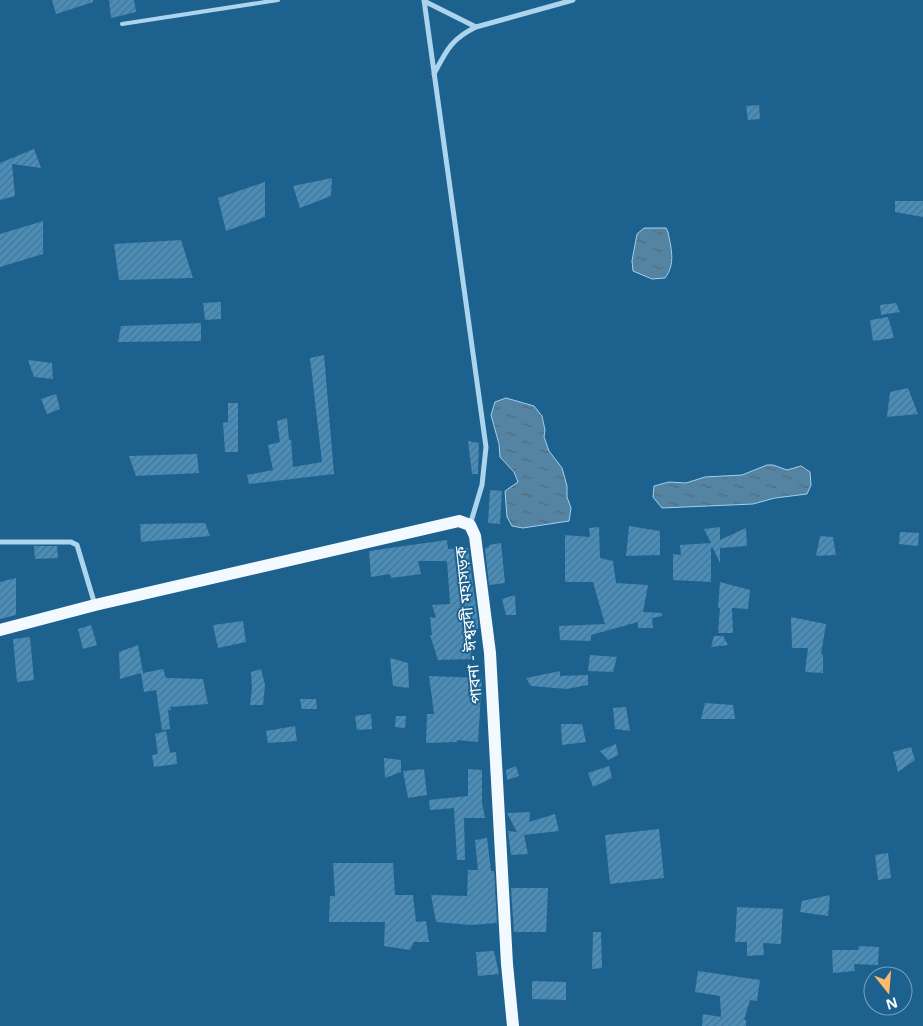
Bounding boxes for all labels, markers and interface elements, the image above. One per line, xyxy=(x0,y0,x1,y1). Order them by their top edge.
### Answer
street label: পাবনা - ঈশ্বরদী মহাসড়ক xyxy=(449,544,487,705)
north arrow xyxy=(863,966,913,1016)
text: N xyxy=(884,993,900,1015)

